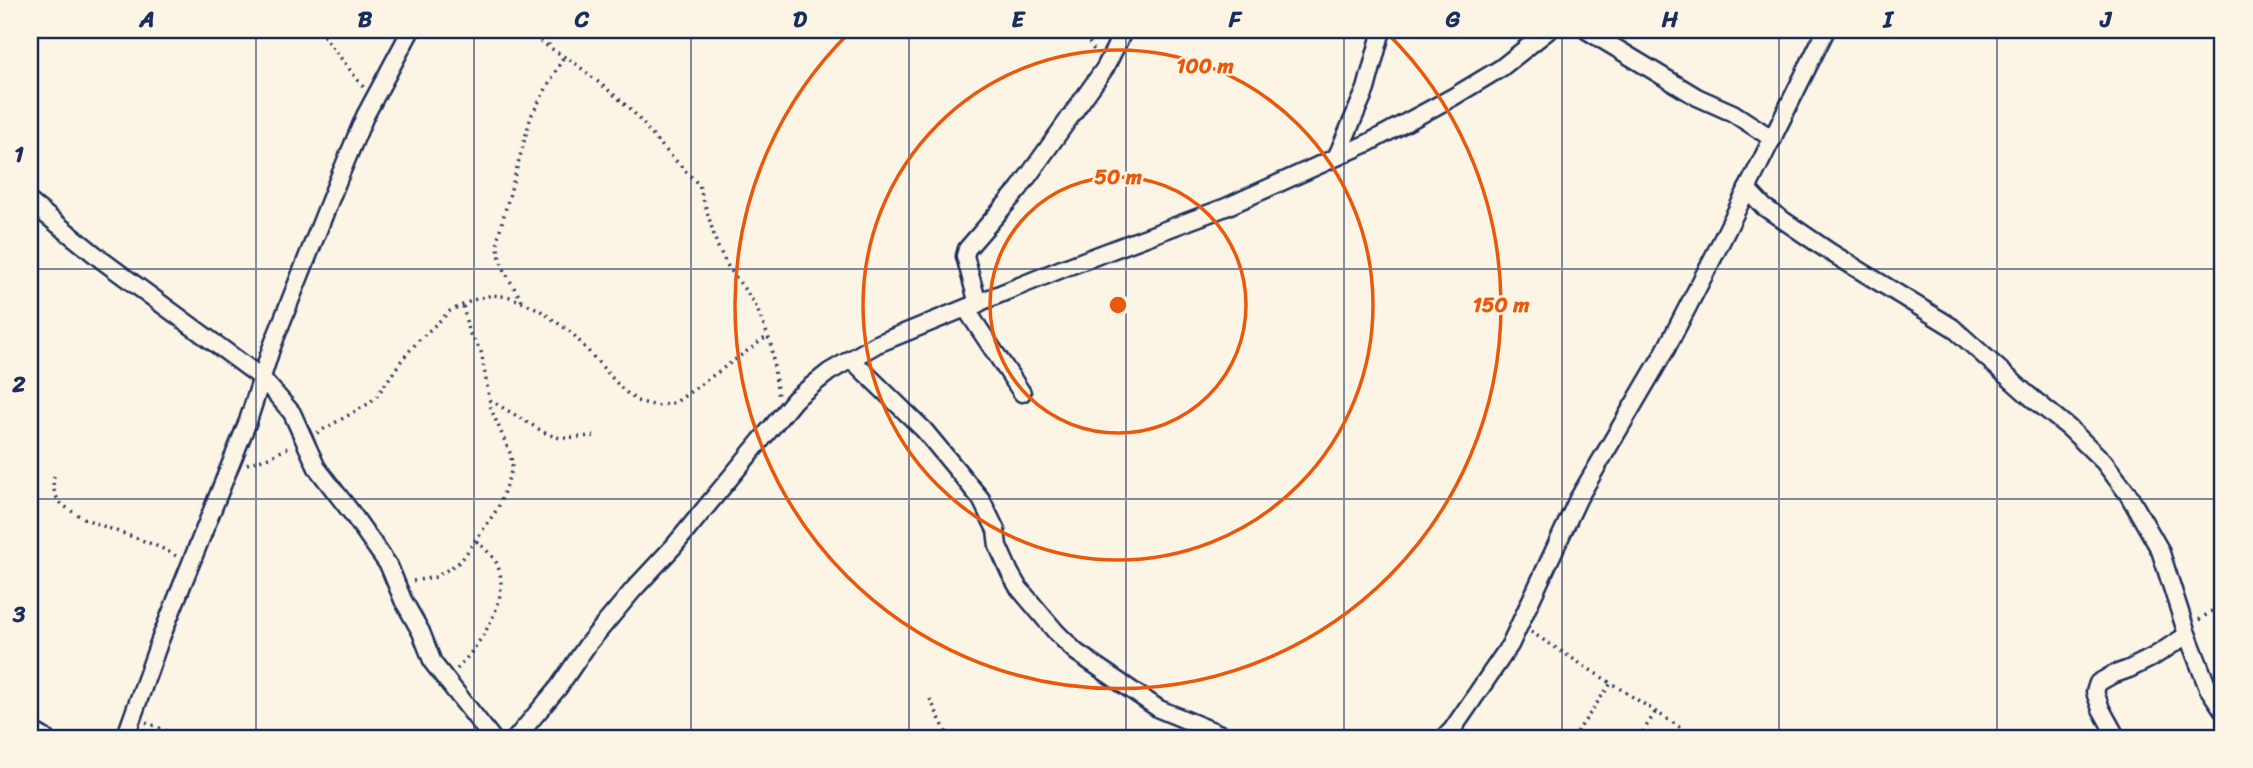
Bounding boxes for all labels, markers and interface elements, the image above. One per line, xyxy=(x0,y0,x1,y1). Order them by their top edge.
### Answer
text: A xyxy=(138,0,155,40)
text: B xyxy=(358,0,373,40)
text: C xyxy=(574,0,590,40)
text: D xyxy=(793,0,808,40)
text: E xyxy=(1012,0,1027,40)
text: F xyxy=(1228,0,1243,40)
text: G xyxy=(1445,0,1461,40)
text: H xyxy=(1661,0,1679,40)
text: I xyxy=(1882,0,1894,40)
text: J xyxy=(2099,0,2113,40)
text: 100 m xyxy=(1176,47,1234,85)
text: 1 xyxy=(14,134,24,175)
text: 50 m xyxy=(1094,158,1143,196)
text: 150 m xyxy=(1473,286,1530,324)
centre of rings xyxy=(1106,293,1130,317)
text: 2 xyxy=(11,364,26,405)
text: 3 xyxy=(12,594,26,635)

